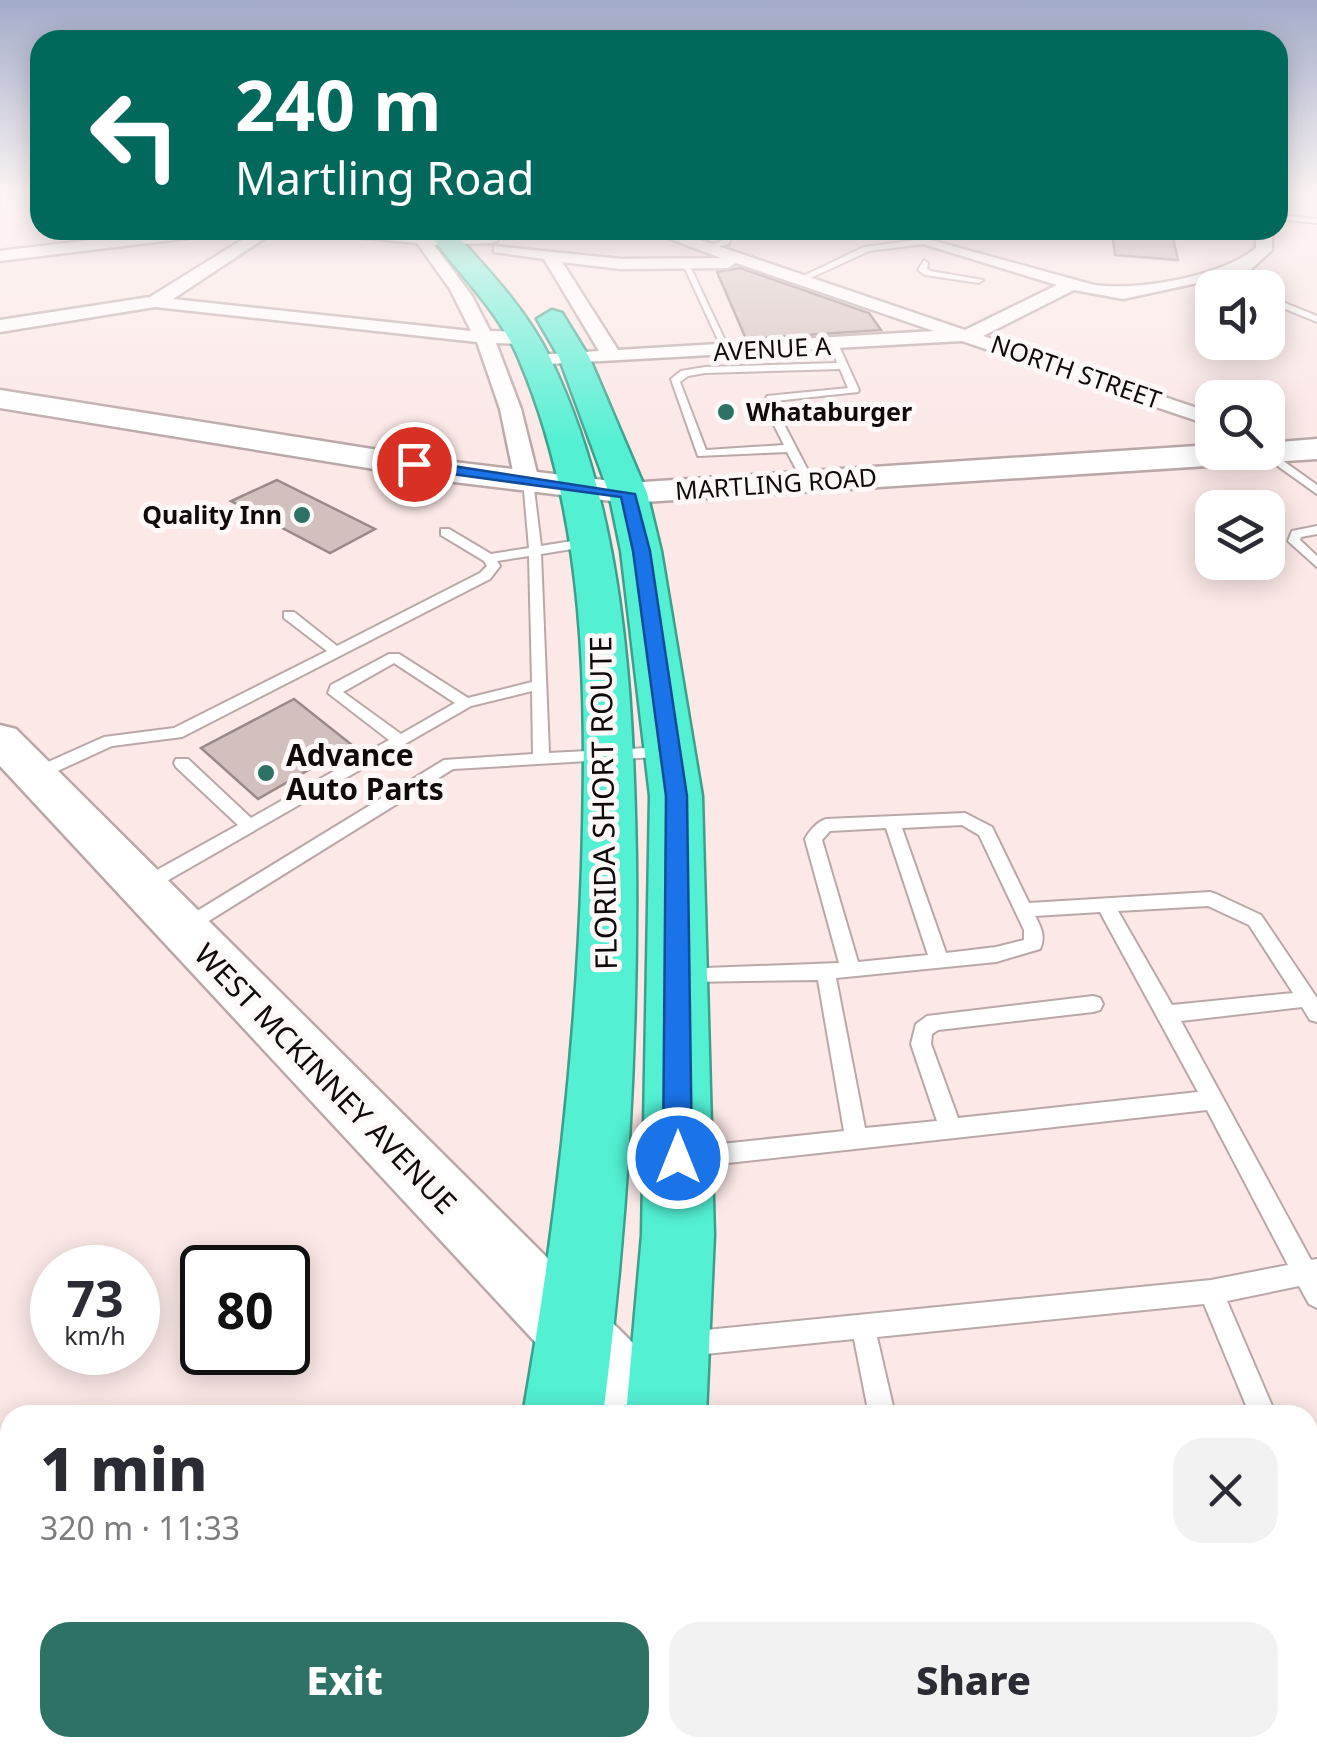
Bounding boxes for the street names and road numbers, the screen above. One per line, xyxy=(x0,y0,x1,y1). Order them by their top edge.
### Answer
street label: NORTH STREET xyxy=(987,326,1166,416)
street label: AVENUE A xyxy=(712,328,832,368)
street label: MARTLING ROAD xyxy=(674,459,878,507)
street label: FLORIDA SHORT ROUTE xyxy=(579,636,626,970)
street label: WEST MCKINNEY AVENUE xyxy=(186,934,466,1222)

